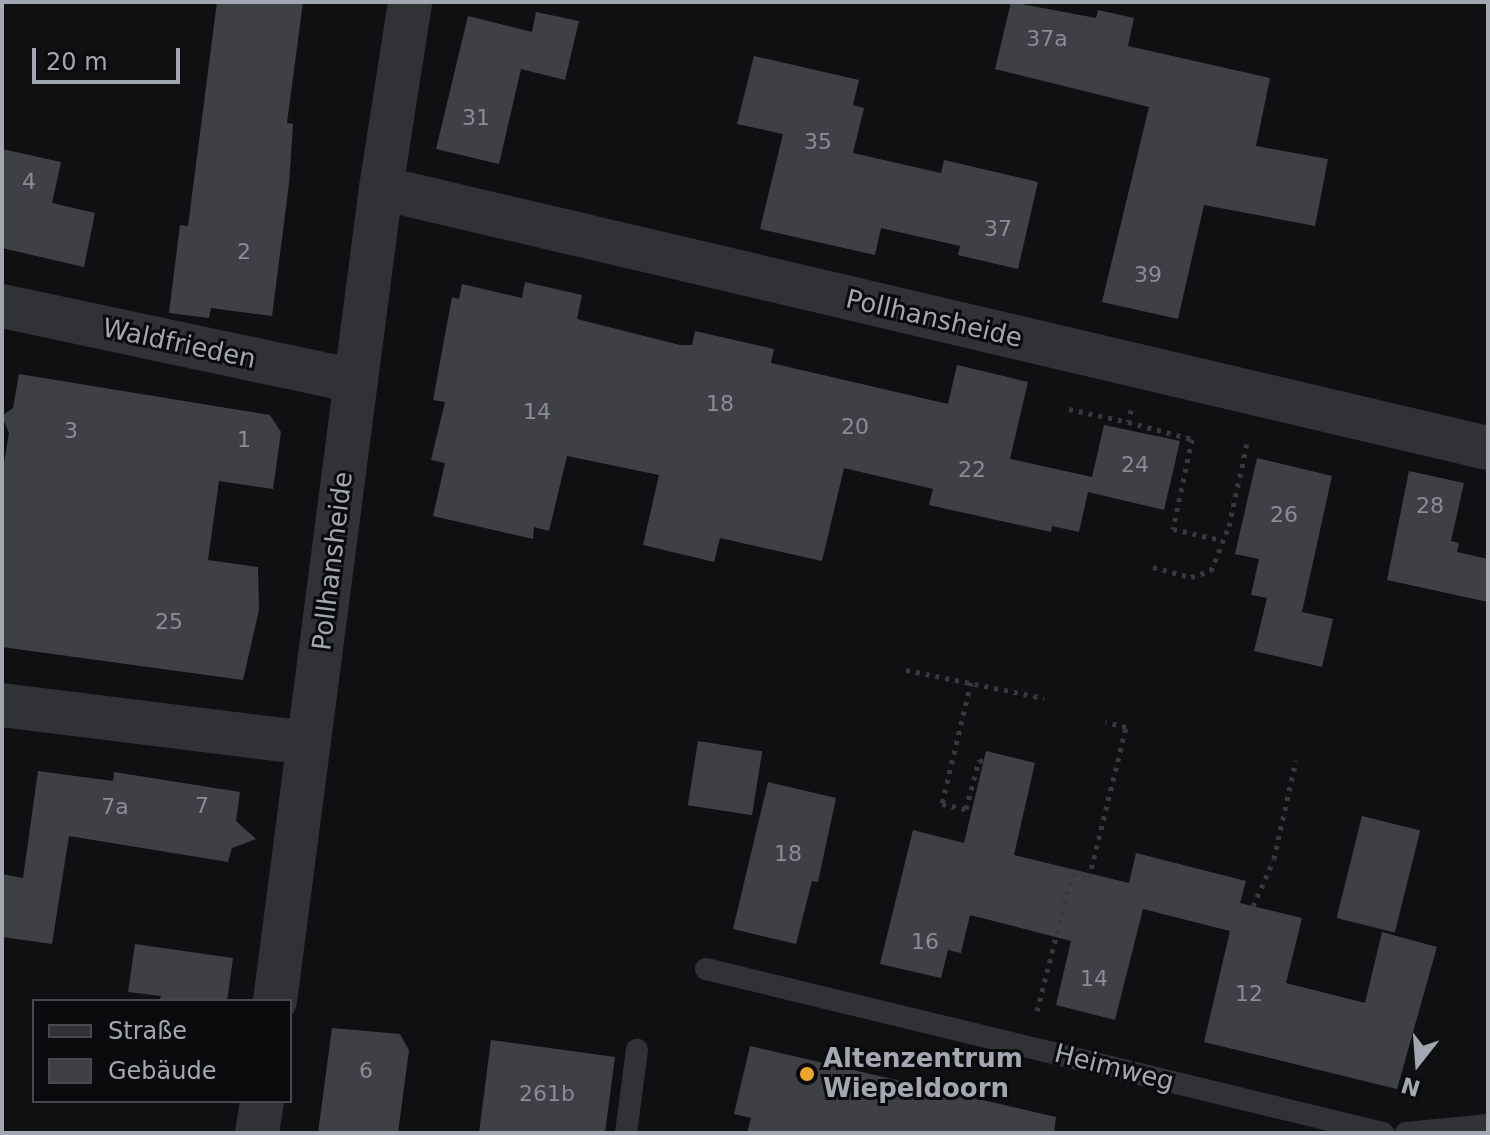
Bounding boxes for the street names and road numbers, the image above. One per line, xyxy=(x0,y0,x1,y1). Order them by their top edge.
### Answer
street label: Pollhansheide xyxy=(843,284,1025,354)
street label: Waldfrieden xyxy=(100,313,258,375)
street label: Pollhansheide xyxy=(307,470,359,652)
street label: Heimweg xyxy=(1051,1038,1177,1098)

